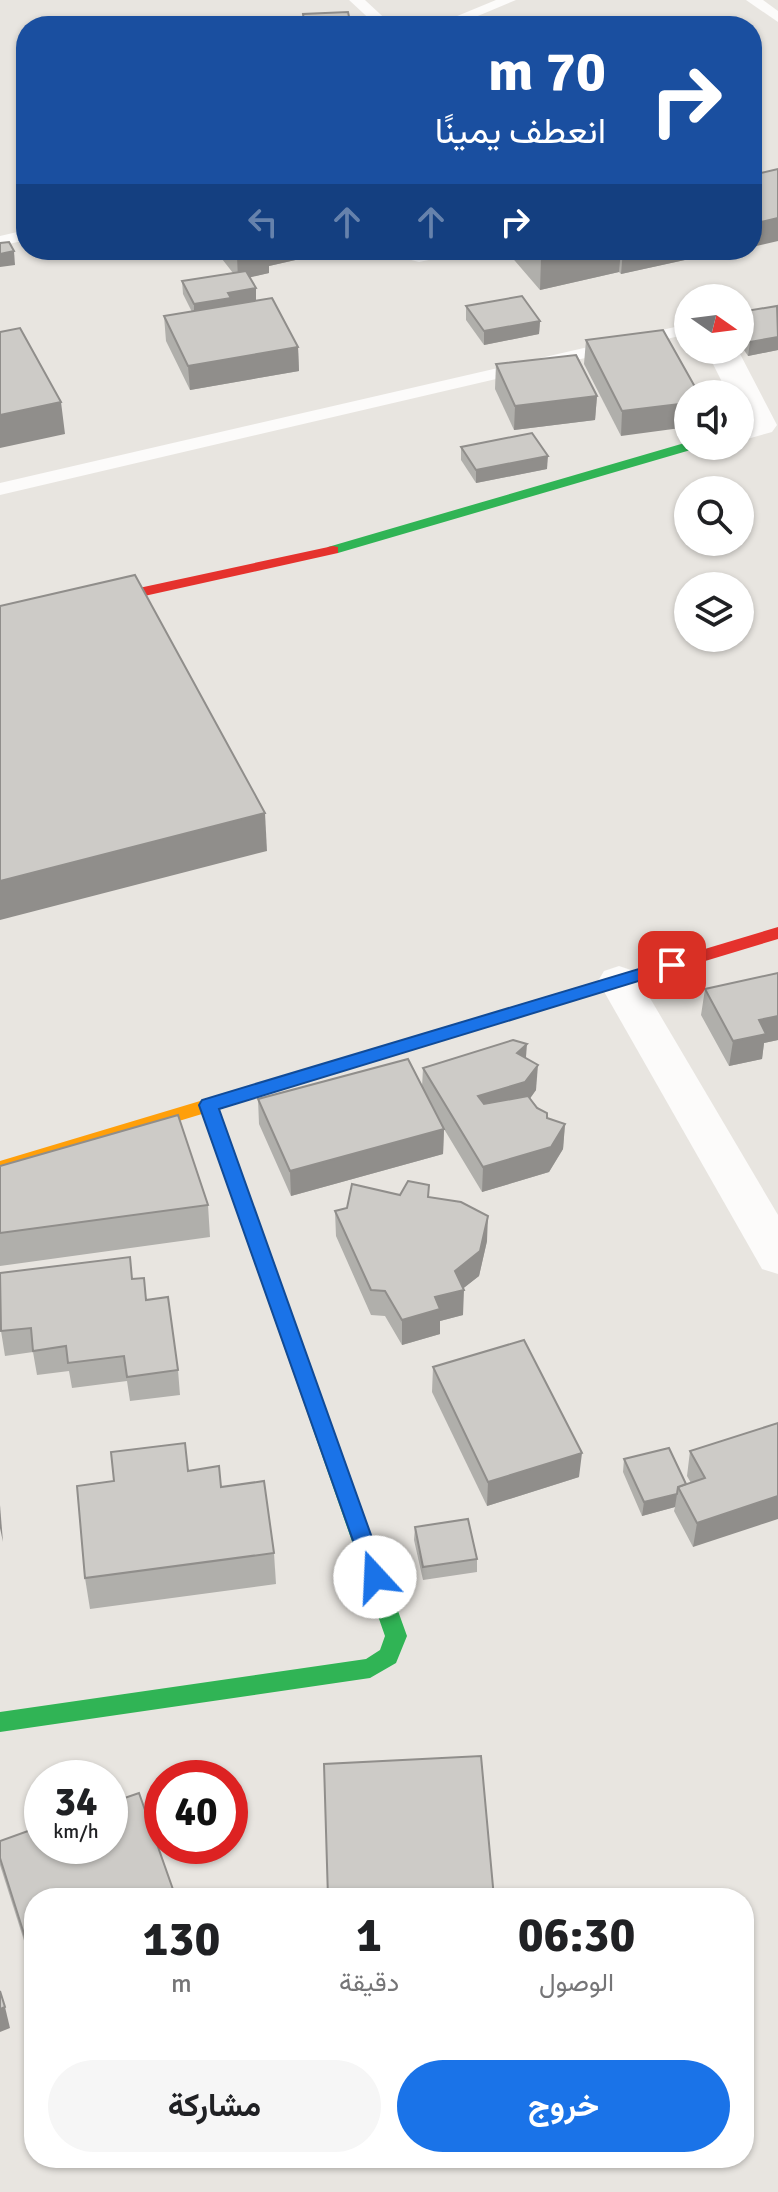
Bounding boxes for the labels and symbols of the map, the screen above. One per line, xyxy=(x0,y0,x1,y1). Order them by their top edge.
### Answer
north arrow xyxy=(674,284,754,364)
pin xyxy=(638,931,706,999)
position arrow xyxy=(333,1535,417,1619)
speed limit sign: 40 xyxy=(144,1760,248,1864)

